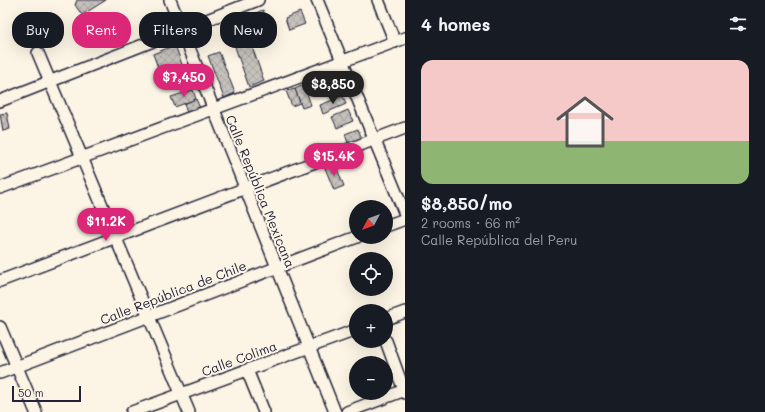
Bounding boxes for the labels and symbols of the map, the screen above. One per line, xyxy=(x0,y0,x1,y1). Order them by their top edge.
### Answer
pin: $7,450 xyxy=(151,64,217,98)
pin: $8,850 xyxy=(300,71,366,105)
street label: Calle República Mexicana xyxy=(223,112,299,270)
pin: $15.4K xyxy=(301,143,367,177)
north arrow xyxy=(349,200,393,244)
pin: $11.2K xyxy=(73,208,139,242)
street label: Calle República de Chile xyxy=(97,256,249,328)
street label: Calle Colima xyxy=(199,337,279,379)
scale bar xyxy=(12,384,81,403)

